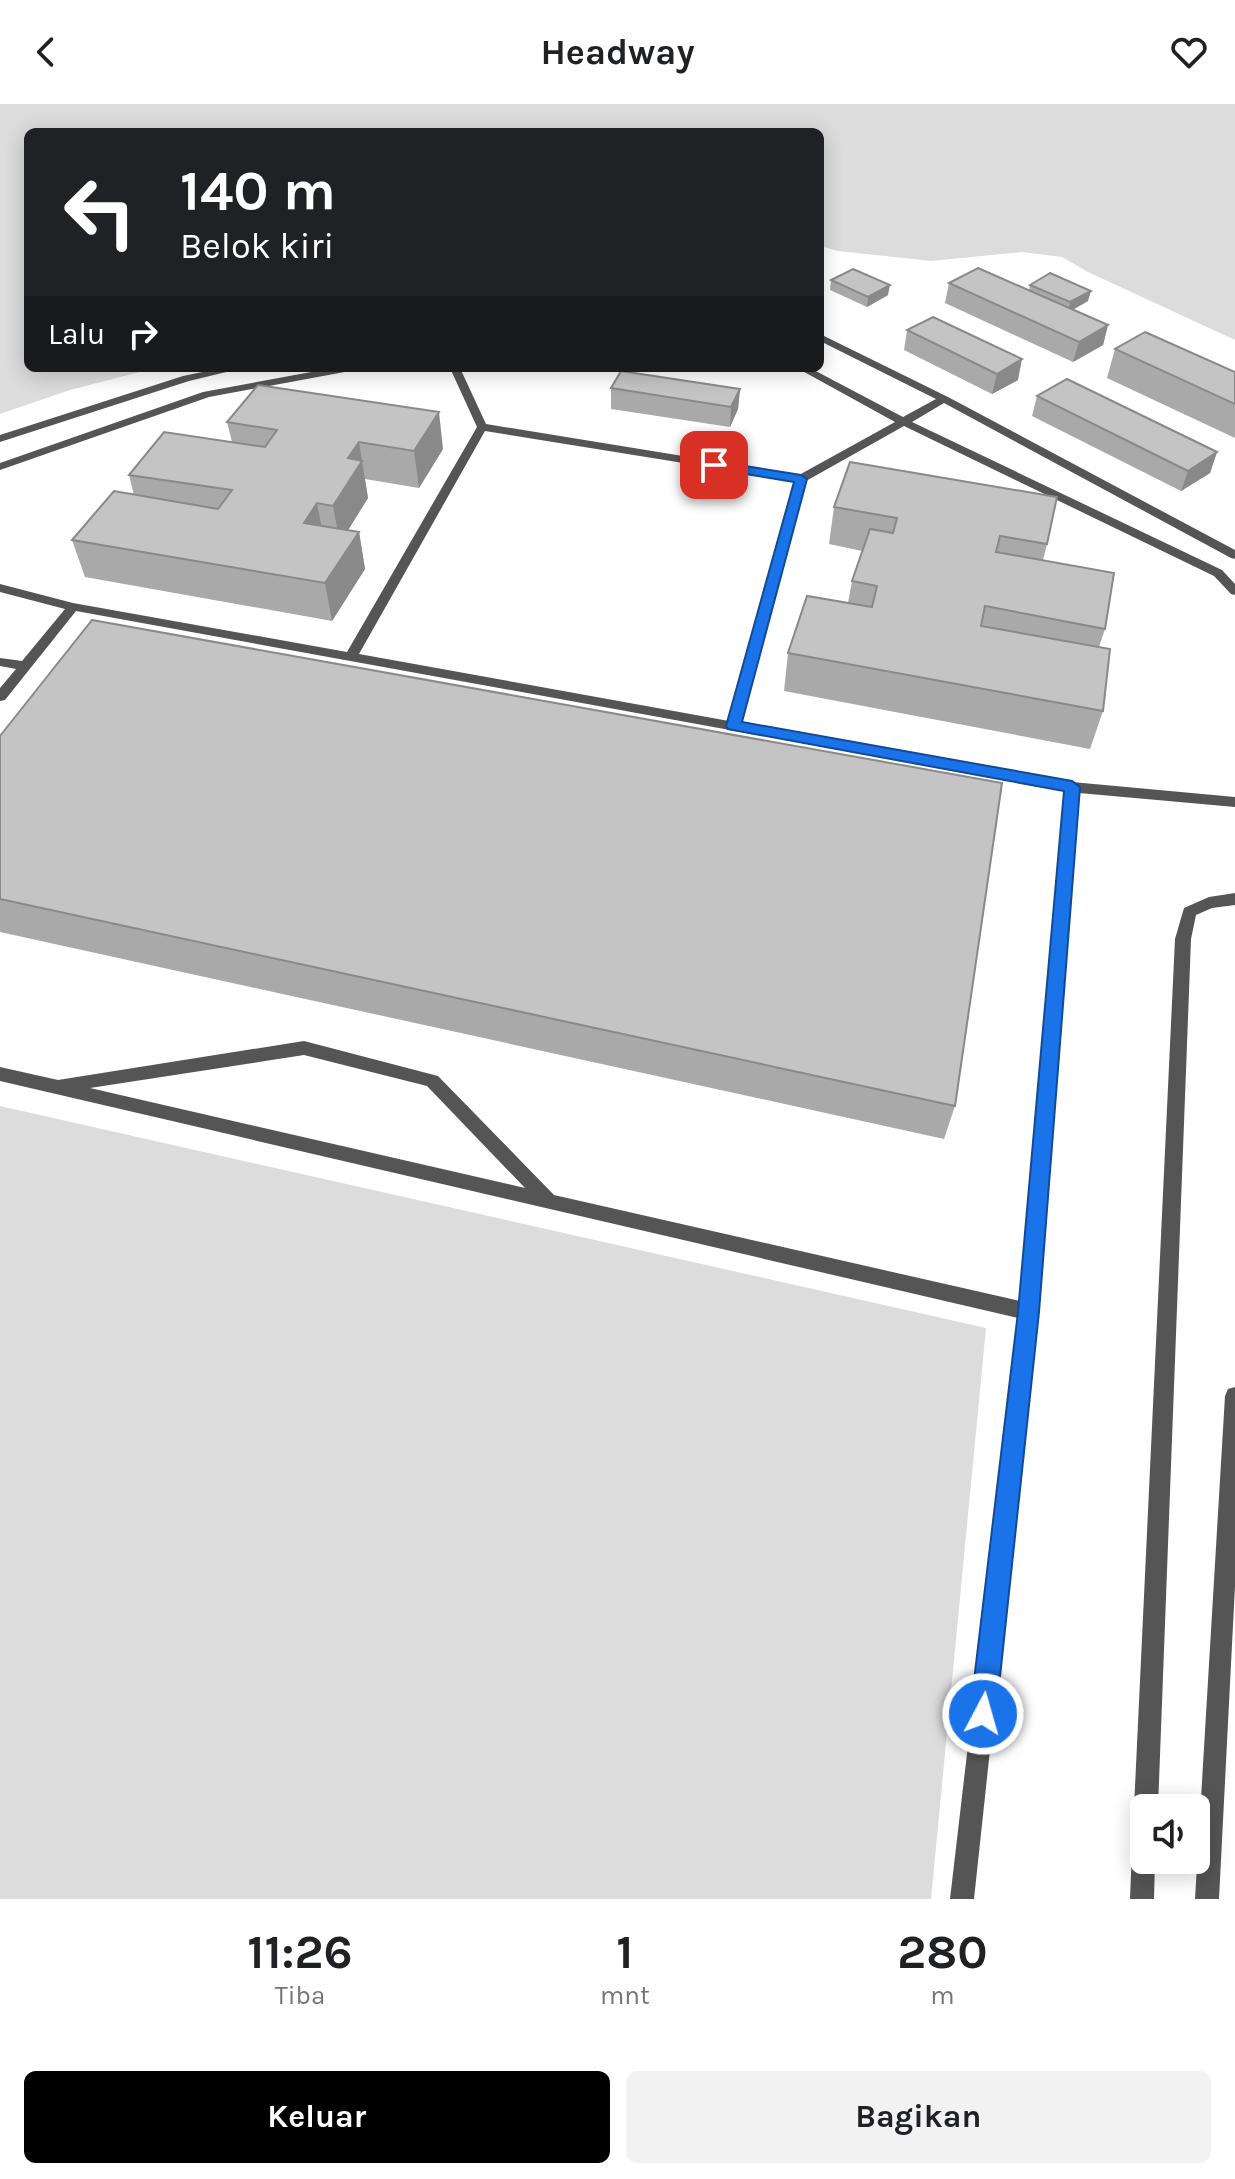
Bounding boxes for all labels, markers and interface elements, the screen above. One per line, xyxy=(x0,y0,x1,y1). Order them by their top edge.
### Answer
icon: back xyxy=(24,30,68,74)
icon: heart xyxy=(1167,30,1211,74)
text: Headway xyxy=(540,31,695,73)
text: 140 m xyxy=(180,158,336,223)
icon: left xyxy=(48,160,152,264)
text: Belok kiri xyxy=(180,225,334,267)
icon: right xyxy=(121,312,165,356)
text: Lalu xyxy=(48,316,105,352)
pin xyxy=(680,431,748,499)
icon: arrive xyxy=(692,443,736,487)
position arrow xyxy=(941,1672,1025,1756)
map controls xyxy=(1130,1794,1210,1874)
button: sound xyxy=(1130,1794,1210,1874)
text: 11:26 xyxy=(247,1924,353,1980)
text: 1 xyxy=(616,1924,633,1980)
text: 280 xyxy=(897,1924,988,1980)
text: Tiba xyxy=(275,1980,325,2011)
text: mnt xyxy=(600,1980,650,2011)
text: m xyxy=(930,1980,955,2011)
button: Keluar xyxy=(24,2071,610,2163)
button: Bagikan xyxy=(626,2071,1211,2163)

